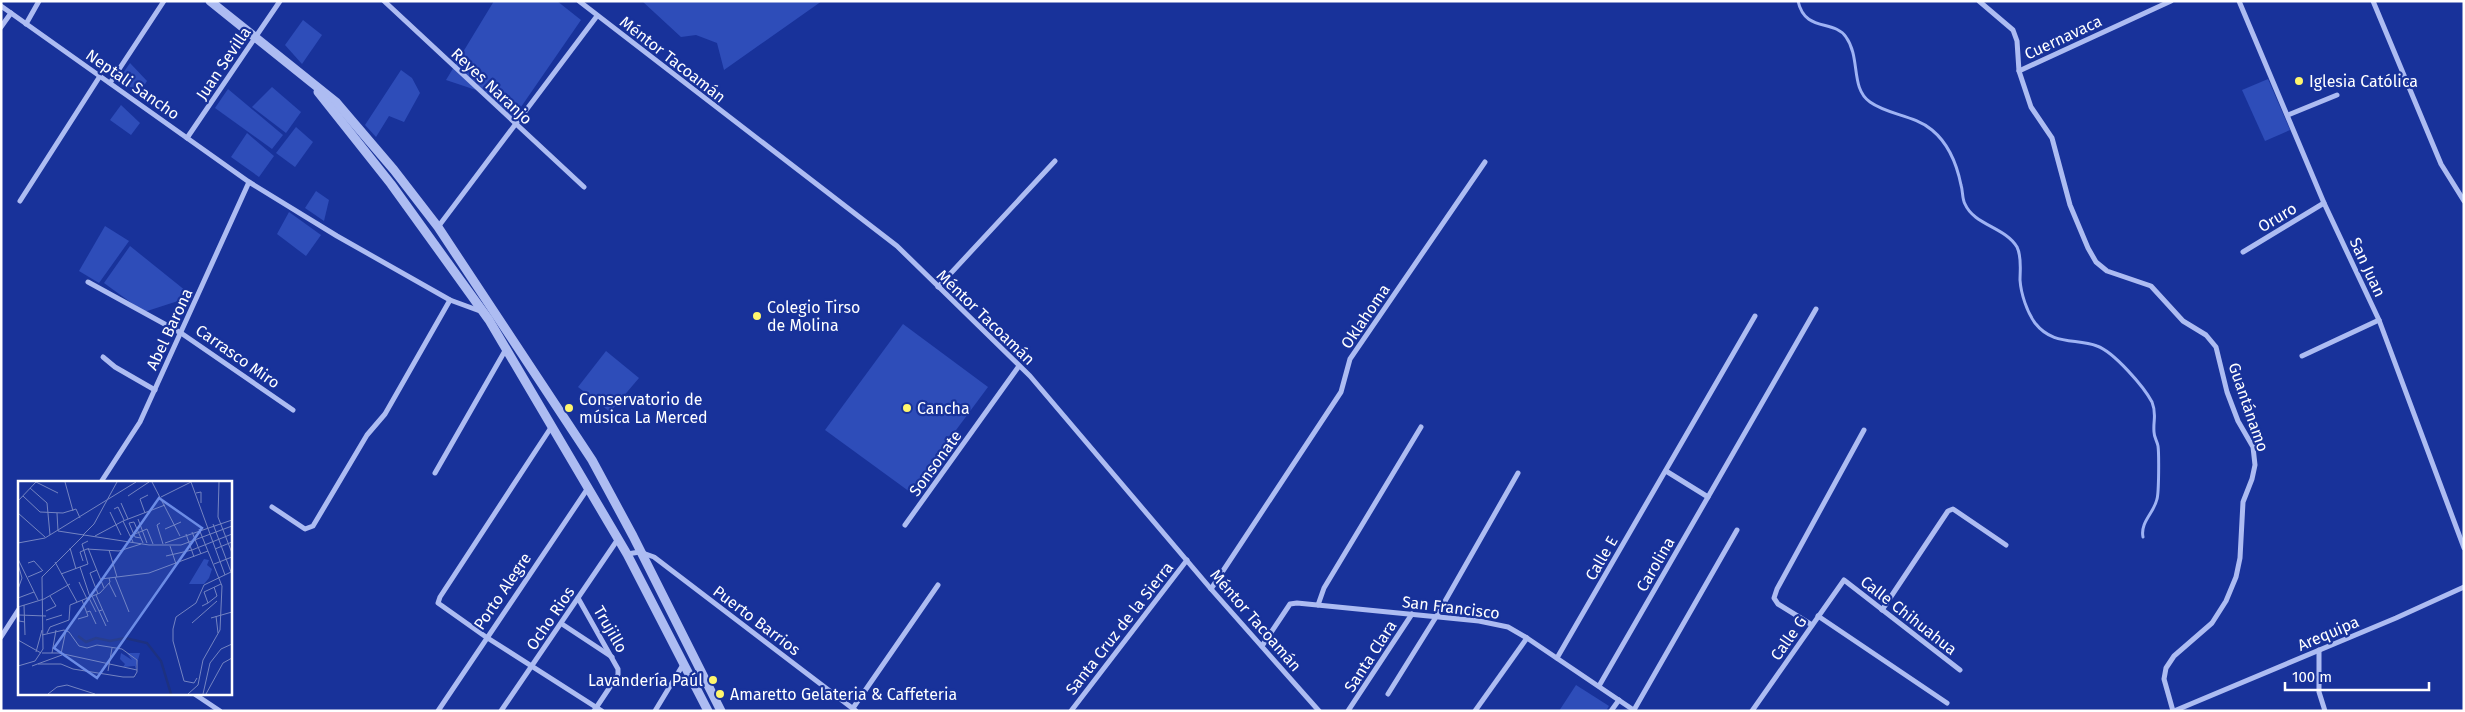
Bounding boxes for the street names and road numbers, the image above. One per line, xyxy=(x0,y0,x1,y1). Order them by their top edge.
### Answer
street label: Cuernavaca xyxy=(2021,11,2105,64)
street label: Méntor Tacoamán xyxy=(616,12,729,107)
street label: Juan Sevilla xyxy=(192,23,255,104)
street label: Reyes Naranjo xyxy=(447,44,536,129)
street label: Neptali Sancho xyxy=(82,45,183,124)
street label: Oruro xyxy=(2255,199,2300,236)
street label: San Juan xyxy=(2346,235,2390,300)
street label: Méntor Tacoamán xyxy=(933,266,1039,369)
street label: Oklahoma xyxy=(1337,280,1394,352)
street label: Abel Barona xyxy=(142,285,197,373)
street label: Carrasco Miro xyxy=(192,320,283,392)
street label: Guantánamo xyxy=(2224,360,2273,454)
street label: Sonsonate xyxy=(905,427,966,500)
street label: Calle E xyxy=(1581,533,1622,584)
street label: Carolina xyxy=(1632,534,1679,595)
street label: Porto Alegre xyxy=(470,549,535,633)
street label: Santa Cruz de la Sierra xyxy=(1062,558,1177,699)
street label: Méntor Tacoamán xyxy=(1206,565,1305,675)
street label: Calle Chihuahua xyxy=(1857,572,1961,659)
street label: Puerto Barrios xyxy=(709,581,804,659)
street label: Ocho Rios xyxy=(522,583,579,654)
street label: San Francisco xyxy=(1401,592,1501,623)
street label: Trujillo xyxy=(590,602,632,656)
street label: Calle G xyxy=(1766,612,1810,664)
street label: Arequipa xyxy=(2295,612,2362,655)
street label: Santa Clara xyxy=(1340,617,1401,696)

